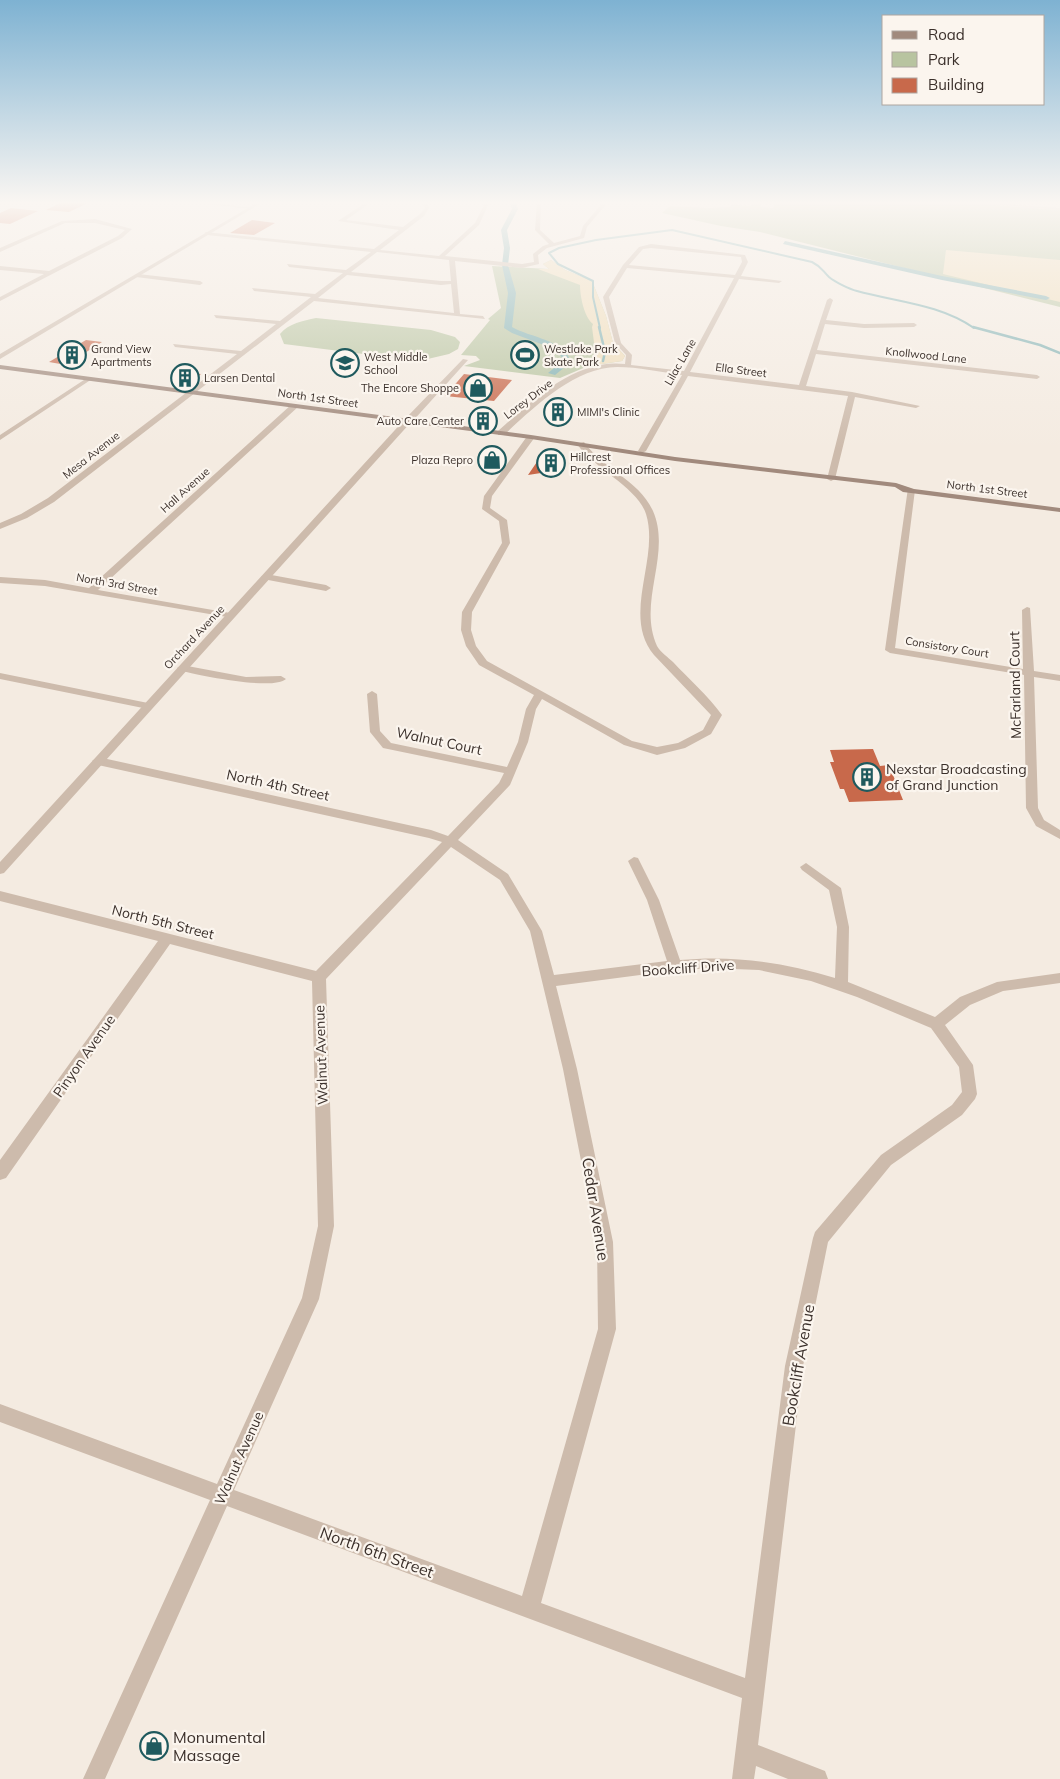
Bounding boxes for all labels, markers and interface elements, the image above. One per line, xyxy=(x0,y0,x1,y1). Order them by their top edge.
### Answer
legend xyxy=(882,15,1045,105)
text: Road xyxy=(928,25,965,44)
text: Park xyxy=(928,50,960,69)
text: Building xyxy=(928,75,984,94)
street label: Lilac Lane xyxy=(661,336,699,388)
building icon: Grand View Apartments xyxy=(57,340,87,370)
sports icon: Westlake Park Skate Park xyxy=(510,340,540,370)
place label: Grand View Apartments xyxy=(91,342,152,369)
place label: Westlake Park Skate Park xyxy=(544,342,618,369)
street label: Knollwood Lane xyxy=(885,344,967,366)
school or university icon: West Middle School xyxy=(330,348,360,378)
place label: West Middle School xyxy=(364,350,428,377)
street label: Ella Street xyxy=(715,360,768,380)
building icon: Larsen Dental xyxy=(170,363,200,393)
place label: Larsen Dental xyxy=(204,371,275,385)
shop icon: The Encore Shoppe xyxy=(463,373,493,403)
street label: Lorey Drive xyxy=(501,376,555,422)
place label: The Encore Shoppe xyxy=(361,381,459,395)
street label: North 1st Street xyxy=(277,385,359,411)
building icon: MIMI's Clinic xyxy=(543,397,573,427)
place label: MIMI's Clinic xyxy=(577,405,640,419)
building icon: Auto Care Center xyxy=(468,406,498,436)
place label: Auto Care Center xyxy=(377,414,464,428)
street label: Mesa Avenue xyxy=(60,428,122,482)
shop icon: Plaza Repro xyxy=(477,445,507,475)
building icon: Hillcrest Professional Offices xyxy=(536,448,566,478)
place label: Hillcrest Professional Offices xyxy=(570,450,670,477)
place label: Plaza Repro xyxy=(411,453,473,467)
street label: Hall Avenue xyxy=(157,464,213,516)
street label: North 1st Street xyxy=(946,477,1028,501)
street label: North 3rd Street xyxy=(75,570,159,598)
street label: Orchard Avenue xyxy=(161,602,227,672)
street label: McFarland Court xyxy=(1005,631,1025,739)
street label: Consistory Court xyxy=(904,633,990,661)
street label: Walnut Court xyxy=(395,723,483,759)
place label: Nexstar Broadcasting of Grand Junction xyxy=(886,760,1027,794)
building icon: Nexstar Broadcasting of Grand Junction xyxy=(852,762,882,792)
street label: North 4th Street xyxy=(225,765,331,805)
street label: North 5th Street xyxy=(110,901,216,943)
street label: Bookcliff Drive xyxy=(641,956,735,980)
street label: Walnut Avenue xyxy=(310,1005,332,1105)
street label: Pinyon Avenue xyxy=(49,1011,119,1101)
street label: Cedar Avenue xyxy=(578,1156,614,1262)
street label: Bookcliff Avenue xyxy=(777,1303,819,1427)
street label: Walnut Avenue xyxy=(210,1409,268,1507)
street label: North 6th Street xyxy=(317,1522,437,1582)
place label: Monumental Massage xyxy=(173,1727,266,1765)
shop icon: Monumental Massage xyxy=(139,1731,169,1761)

